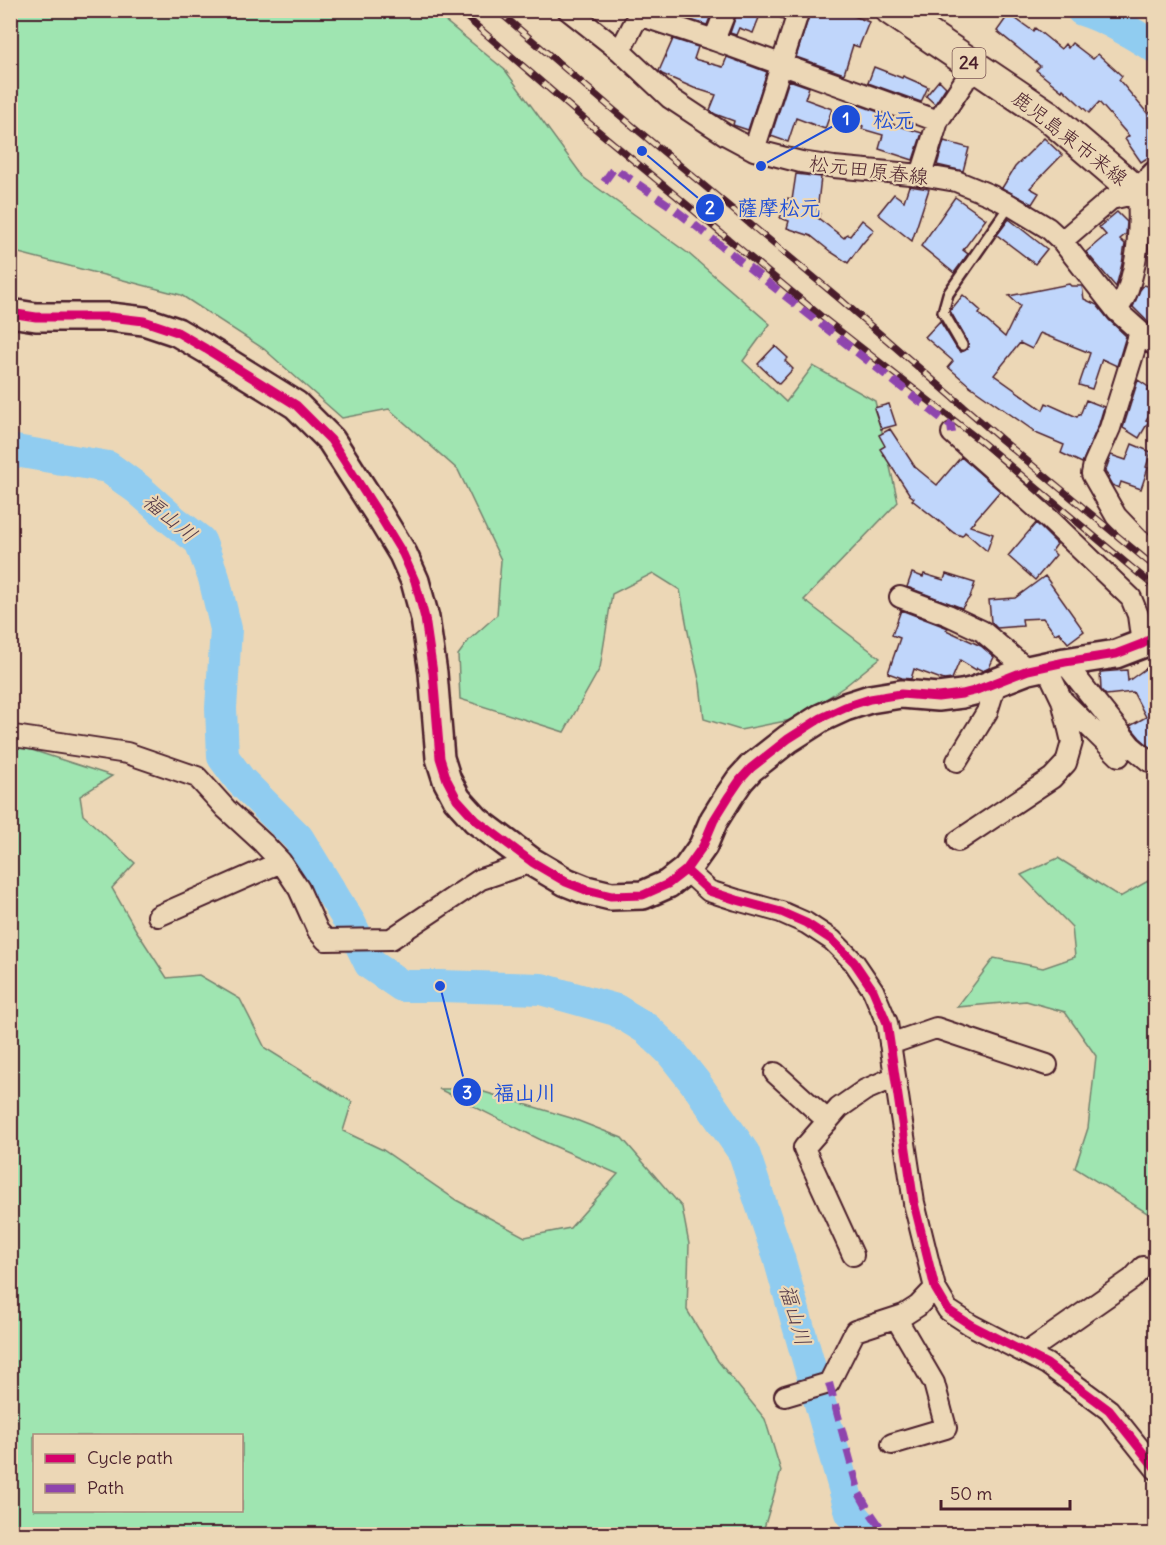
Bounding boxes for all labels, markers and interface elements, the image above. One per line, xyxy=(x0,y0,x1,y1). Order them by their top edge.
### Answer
road number: 24 xyxy=(952,48,986,78)
street label: 鹿児島東市来線 xyxy=(1007,85,1133,191)
callout: 松元 xyxy=(831,100,927,139)
text: 松元 xyxy=(873,106,915,133)
text: 1 xyxy=(842,107,850,130)
street label: 松元田原春線 xyxy=(808,150,930,189)
callout: 薩摩松元 xyxy=(695,188,833,227)
text: 薩摩松元 xyxy=(737,194,821,221)
text: 2 xyxy=(705,196,715,219)
water label: 福山川 xyxy=(138,487,203,548)
callout: 福山川 xyxy=(452,1073,569,1112)
text: 福山川 xyxy=(494,1079,557,1106)
text: 3 xyxy=(462,1081,472,1104)
water label: 福山川 xyxy=(774,1281,817,1349)
legend xyxy=(33,1434,243,1512)
text: Cycle path xyxy=(87,1446,173,1469)
scale bar xyxy=(941,1473,1070,1511)
text: Path xyxy=(87,1476,124,1499)
text: 50 m xyxy=(950,1482,992,1505)

